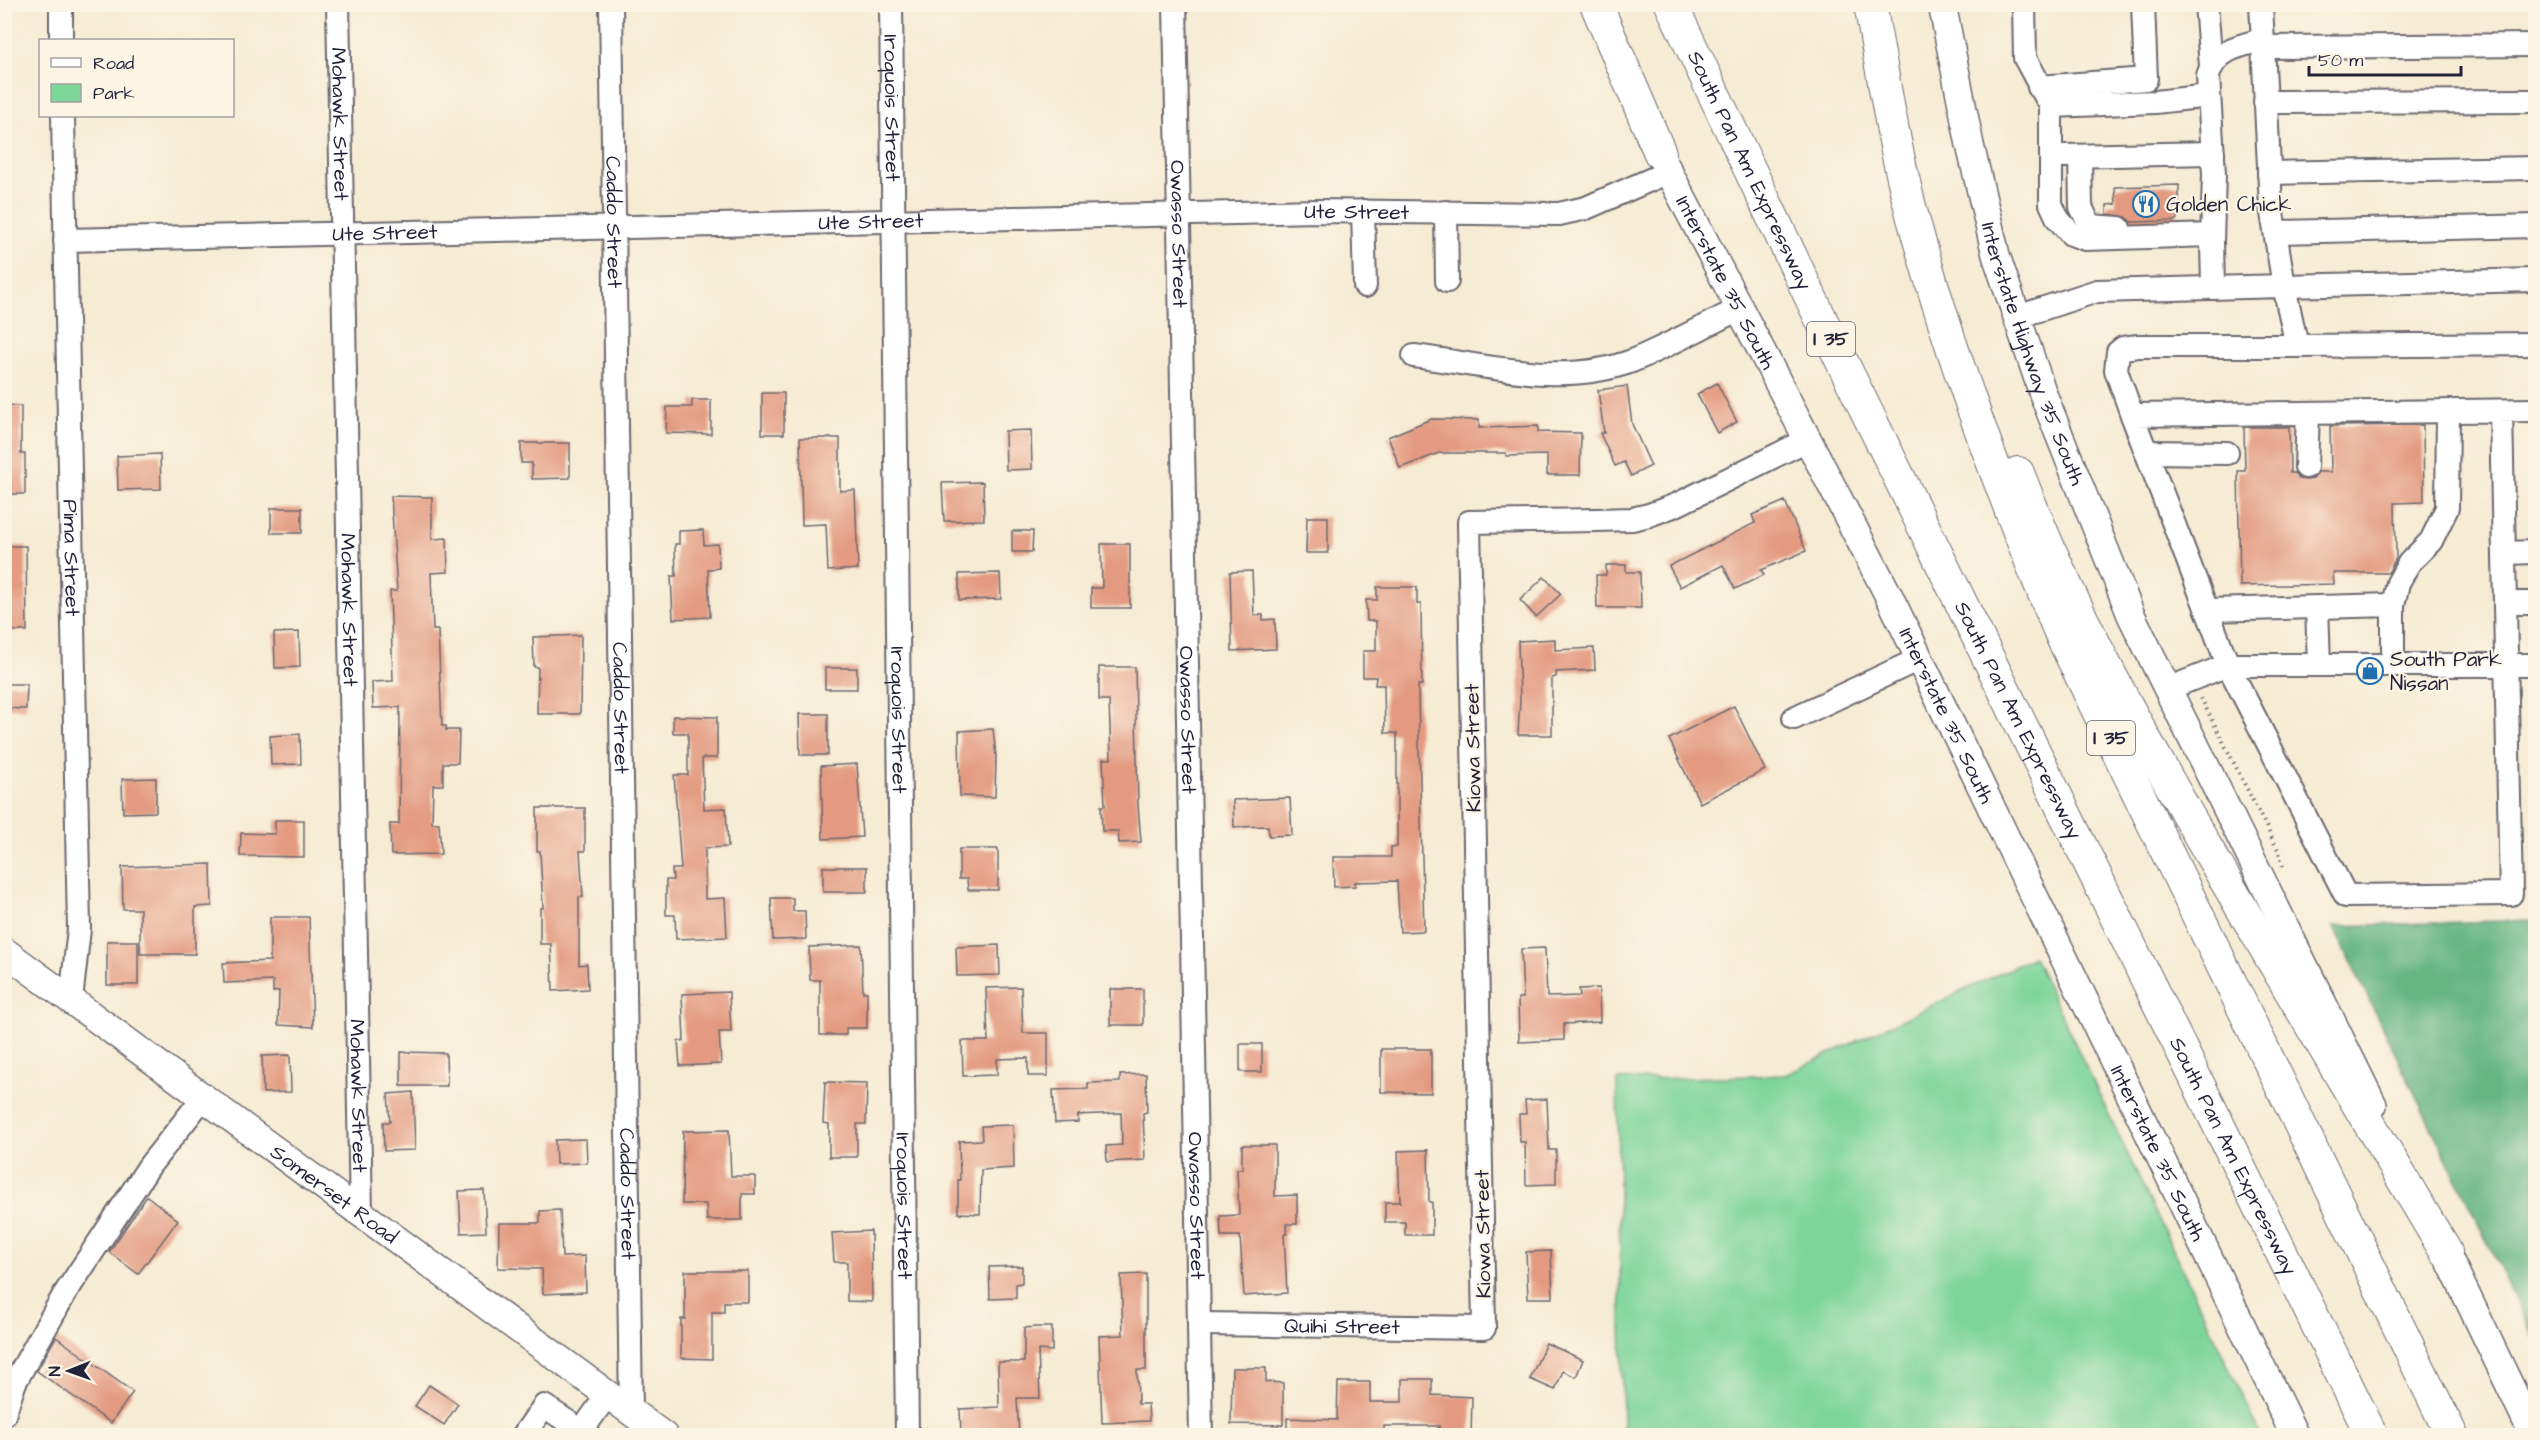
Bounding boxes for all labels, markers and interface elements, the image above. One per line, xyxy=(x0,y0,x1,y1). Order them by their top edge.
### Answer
street label: Iroquois Street xyxy=(877,34,907,182)
legend xyxy=(39,39,234,117)
scale bar xyxy=(2309,39,2460,77)
street label: South Pan Am Expressway xyxy=(1681,46,1820,296)
street label: Mohawk Street xyxy=(324,47,356,201)
text: 50 m xyxy=(2318,48,2363,73)
text: Road xyxy=(93,51,134,76)
text: Park xyxy=(93,81,135,106)
street label: Caddo Street xyxy=(599,156,630,289)
street label: Owasso Street xyxy=(1163,160,1195,309)
restaurant icon: Golden Chick xyxy=(2131,189,2161,219)
place label: Golden Chick xyxy=(2166,190,2291,219)
street label: Interstate 35 South xyxy=(1669,191,1783,375)
street label: Ute Street xyxy=(1304,196,1410,227)
street label: Ute Street xyxy=(818,206,924,237)
street label: Ute Street xyxy=(332,217,438,248)
street label: Interstate Highway 35 South xyxy=(1974,219,2093,490)
road number: I 35 xyxy=(1807,322,1855,356)
street label: Pima Street xyxy=(56,499,87,617)
street label: Mohawk Street xyxy=(334,533,365,687)
street label: South Pan Am Expressway xyxy=(1948,596,2090,845)
street label: Interstate 35 South xyxy=(1892,623,2002,809)
street label: Caddo Street xyxy=(606,642,636,775)
place label: South Park Nissan xyxy=(2390,645,2502,698)
street label: Iroquois Street xyxy=(884,646,914,794)
street label: Owasso Street xyxy=(1172,646,1204,795)
shop icon: South Park Nissan xyxy=(2355,656,2385,686)
street label: Kiowa Street xyxy=(1457,683,1489,813)
road number: I 35 xyxy=(2087,721,2135,755)
street label: Mohawk Street xyxy=(343,1019,375,1173)
street label: South Pan Am Expressway xyxy=(2163,1032,2305,1281)
street label: Interstate 35 South xyxy=(2103,1060,2213,1246)
street label: Caddo Street xyxy=(612,1128,643,1261)
street label: Iroquois Street xyxy=(889,1132,920,1280)
street label: Owasso Street xyxy=(1181,1132,1213,1281)
street label: Somerset Road xyxy=(265,1137,404,1251)
street label: Kiowa Street xyxy=(1467,1169,1499,1299)
street label: Quihi Street xyxy=(1284,1311,1401,1341)
north arrow xyxy=(39,1341,99,1401)
text: N xyxy=(44,1366,66,1376)

